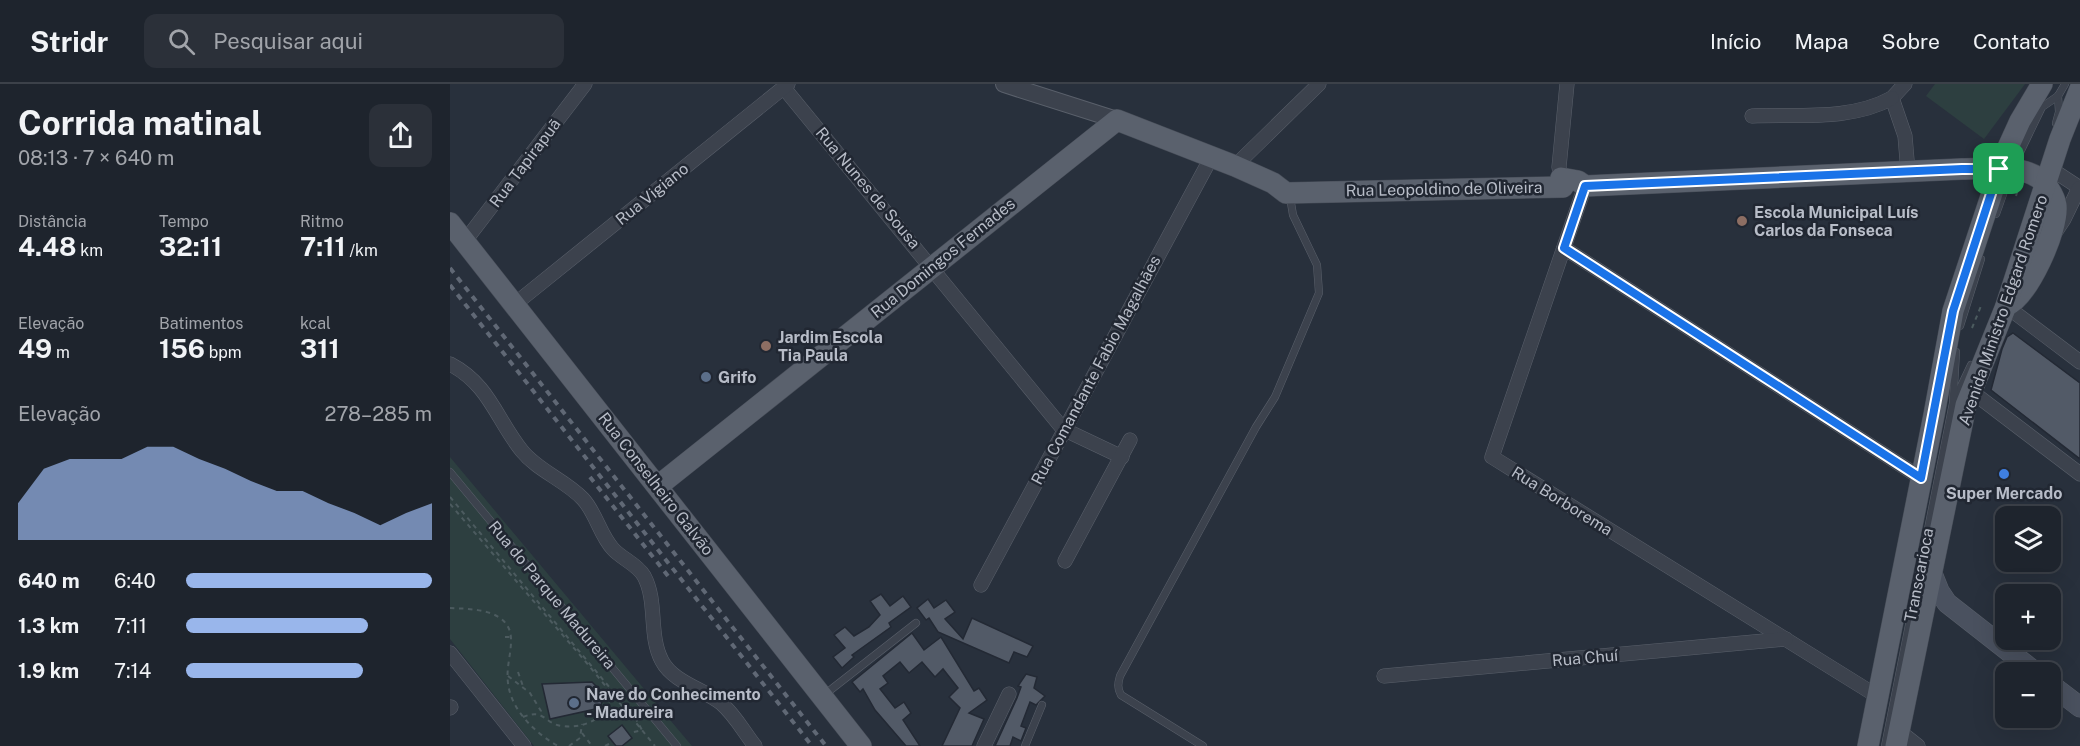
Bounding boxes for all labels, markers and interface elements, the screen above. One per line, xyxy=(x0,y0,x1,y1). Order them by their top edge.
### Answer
search box xyxy=(144,14,564,68)
text: Stridr xyxy=(30,25,108,58)
icon: search xyxy=(165,25,198,58)
text: Pesquisar aqui xyxy=(213,28,363,54)
text: Início xyxy=(1710,29,1761,54)
text: Mapa xyxy=(1794,29,1849,54)
text: Sobre xyxy=(1882,29,1940,54)
text: Contato xyxy=(1973,29,2050,54)
text: Corrida matinal xyxy=(18,104,262,142)
button: share xyxy=(369,104,432,167)
street label: Rua Tapirapuã xyxy=(485,115,565,211)
street label: Rua Nunes de Sousa xyxy=(812,123,924,253)
pin xyxy=(1973,143,2024,194)
text: 08:13 · 7 × 640 m xyxy=(18,146,174,170)
icon: arrive xyxy=(1982,152,2015,185)
street label: Rua Vigiano xyxy=(612,159,692,229)
street label: Rua Leopoldino de Oliveira xyxy=(1345,178,1543,200)
street label: Avenida Ministro Edgard Romero xyxy=(1955,192,2051,428)
street label: Rua Domingos Fernades xyxy=(867,194,1019,322)
place label: Escola Municipal Luís Carlos da Fonseca xyxy=(1754,203,1919,240)
text: Distância xyxy=(18,212,87,231)
text: Tempo xyxy=(159,212,209,231)
text: Ritmo xyxy=(300,212,344,231)
marker: Escola Municipal Luís Carlos da Fonseca xyxy=(1735,214,1749,228)
text: 4.48 xyxy=(18,231,76,262)
text: 32:11 xyxy=(159,231,222,262)
text: 7:11 xyxy=(300,231,346,262)
text: km xyxy=(76,241,103,260)
text: /km xyxy=(346,241,378,260)
street label: Rua Comandante Fabio Magalhães xyxy=(1027,252,1165,488)
text: Elevação xyxy=(18,314,84,333)
text: Batimentos xyxy=(159,314,243,333)
text: kcal xyxy=(300,314,331,333)
place label: Jardim Escola Tia Paula xyxy=(778,328,883,365)
text: 49 xyxy=(18,333,52,364)
text: 156 xyxy=(159,333,205,364)
text: 311 xyxy=(300,333,340,364)
marker: Jardim Escola Tia Paula xyxy=(759,339,773,353)
text: m xyxy=(52,343,70,362)
text: bpm xyxy=(205,343,242,362)
place label: Grifo xyxy=(718,368,757,387)
marker: Grifo xyxy=(699,370,713,384)
text: Elevação xyxy=(18,402,101,426)
text: 278–285 m xyxy=(325,402,432,426)
street label: Rua Conselheiro Galvão xyxy=(594,409,718,559)
street label: Rua Borborema xyxy=(1508,462,1616,540)
marker: Super Mercado xyxy=(1997,467,2011,481)
place label: Super Mercado xyxy=(1946,484,2062,503)
map controls xyxy=(1995,506,2061,728)
button: layers xyxy=(1995,506,2061,572)
street label: Rua do Parque Madureira xyxy=(484,517,620,673)
street label: Transcarioca xyxy=(1901,526,1937,624)
text: 640 m xyxy=(18,569,80,593)
text: 6:40 xyxy=(114,569,156,593)
button: + xyxy=(1995,584,2061,650)
text: 1.3 km xyxy=(18,614,79,638)
text: 7:11 xyxy=(114,614,147,638)
street label: Rua Chuí xyxy=(1551,646,1620,670)
text: 1.9 km xyxy=(18,659,79,683)
text: 7:14 xyxy=(114,659,151,683)
button: − xyxy=(1995,662,2061,728)
place label: Nave do Conhecimento - Madureira xyxy=(586,685,761,722)
marker: Nave do Conhecimento - Madureira xyxy=(567,696,581,710)

